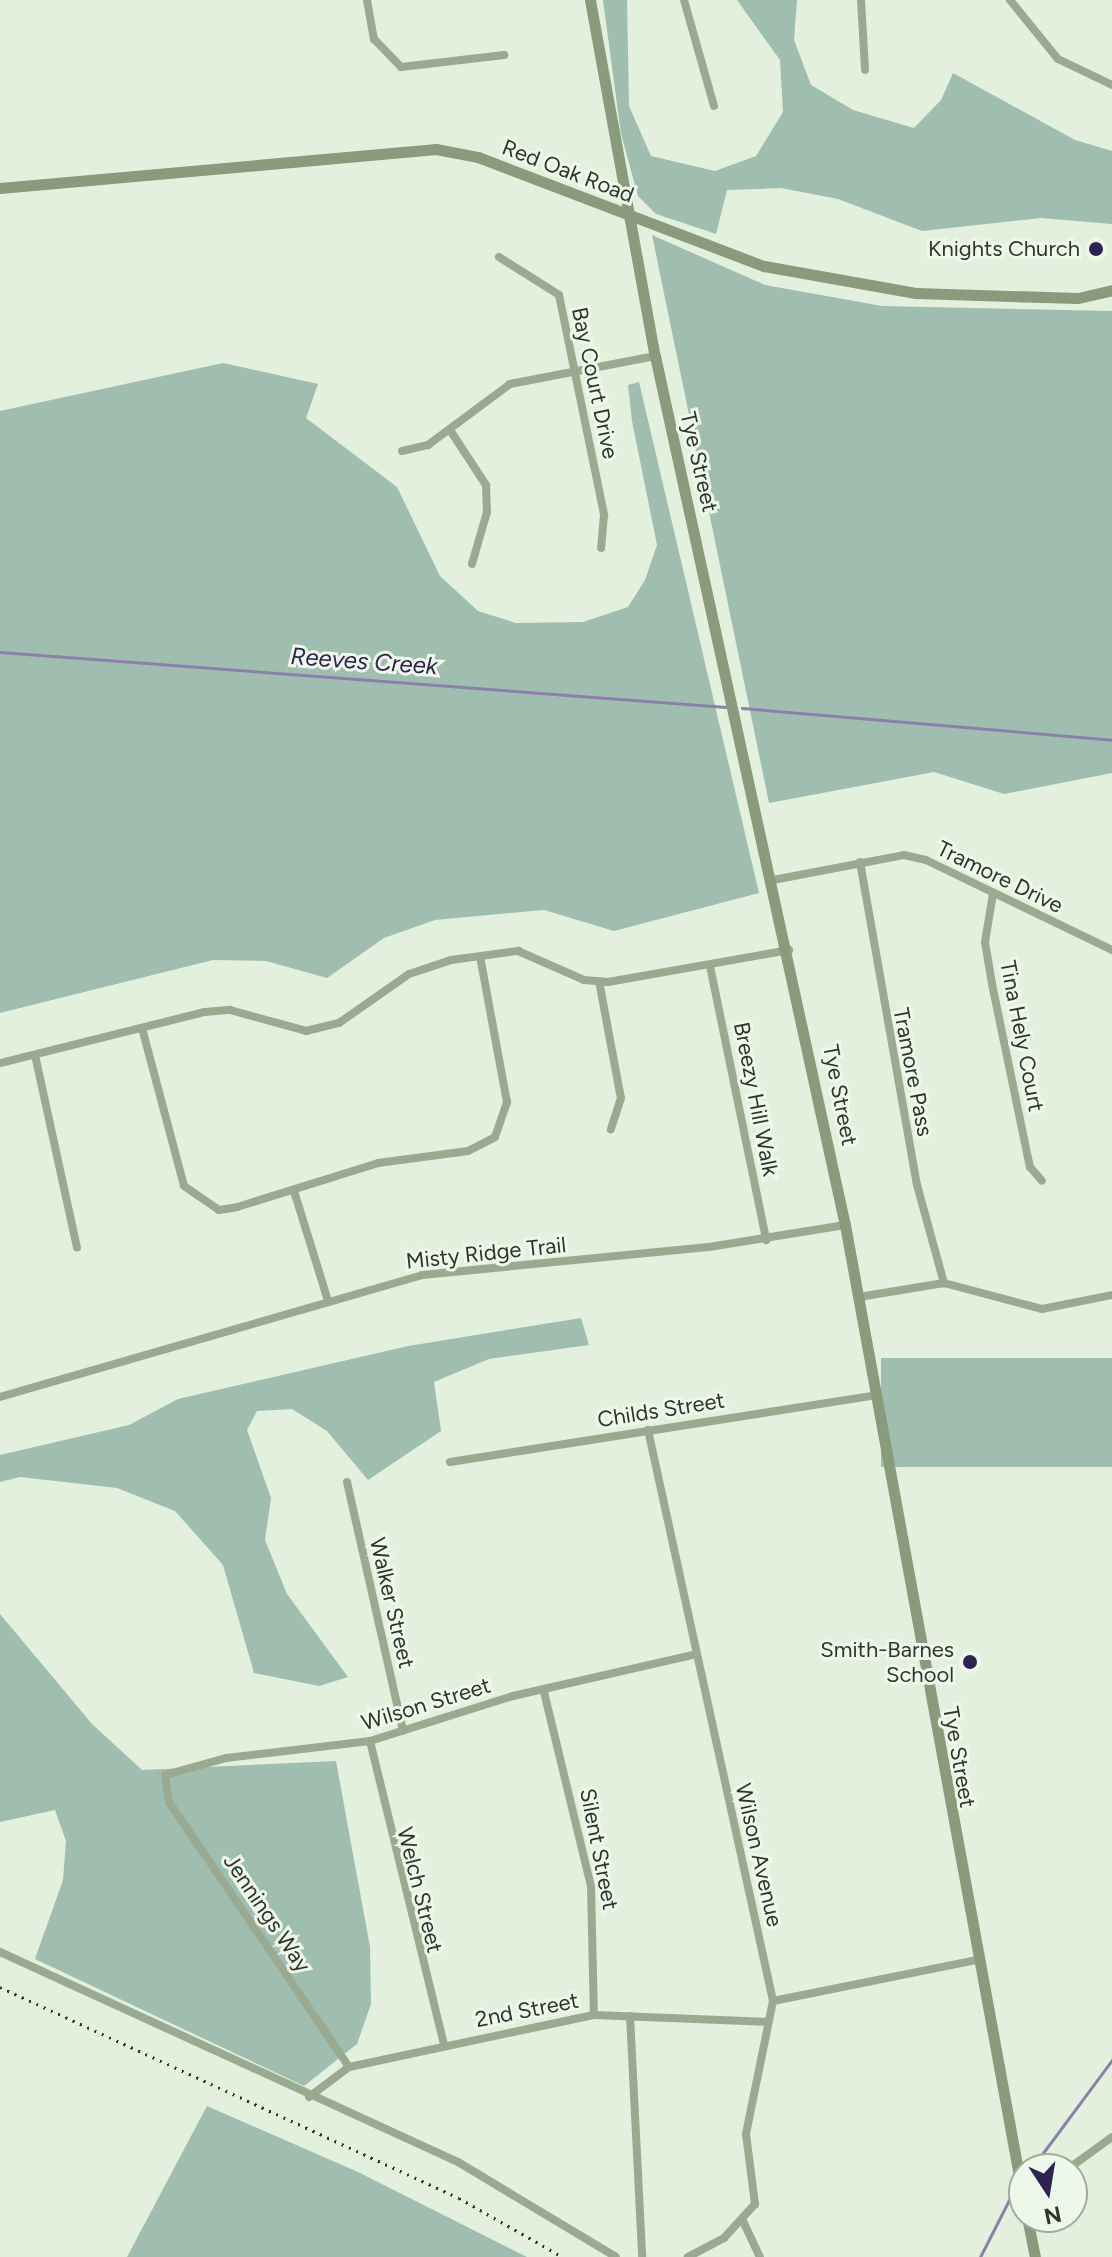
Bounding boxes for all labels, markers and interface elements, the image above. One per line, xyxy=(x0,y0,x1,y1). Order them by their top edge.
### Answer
street label: Red Oak Road xyxy=(498,134,638,208)
place label: Knights Church xyxy=(928,236,1080,262)
marker: Knights Church xyxy=(1087,240,1105,258)
street label: Bay Court Drive xyxy=(566,305,624,461)
street label: Tye Street xyxy=(675,409,723,515)
water label: Reeves Creek xyxy=(290,642,438,680)
street label: Tramore Drive xyxy=(933,835,1067,919)
street label: Tina Hely Court xyxy=(994,958,1050,1114)
street label: Tramore Pass xyxy=(888,1005,938,1139)
street label: Breezy Hill Walk xyxy=(728,1020,784,1178)
street label: Tye Street xyxy=(817,1042,863,1148)
street label: Misty Ridge Trail xyxy=(404,1231,568,1275)
street label: Childs Street xyxy=(596,1387,726,1433)
street label: Walker Street xyxy=(364,1535,420,1671)
place label: Smith-Barnes School xyxy=(820,1636,954,1688)
marker: Smith-Barnes School xyxy=(961,1653,979,1671)
street label: Wilson Street xyxy=(358,1672,494,1736)
street label: Tye Street xyxy=(937,1704,981,1810)
street label: Wilson Avenue xyxy=(730,1781,788,1929)
street label: Silent Street xyxy=(574,1786,624,1912)
street label: Welch Street xyxy=(392,1825,448,1955)
street label: Jennings Way xyxy=(218,1849,316,1977)
street label: 2nd Street xyxy=(473,1987,581,2033)
north arrow xyxy=(1008,2153,1088,2233)
text: N xyxy=(1042,2200,1064,2230)

